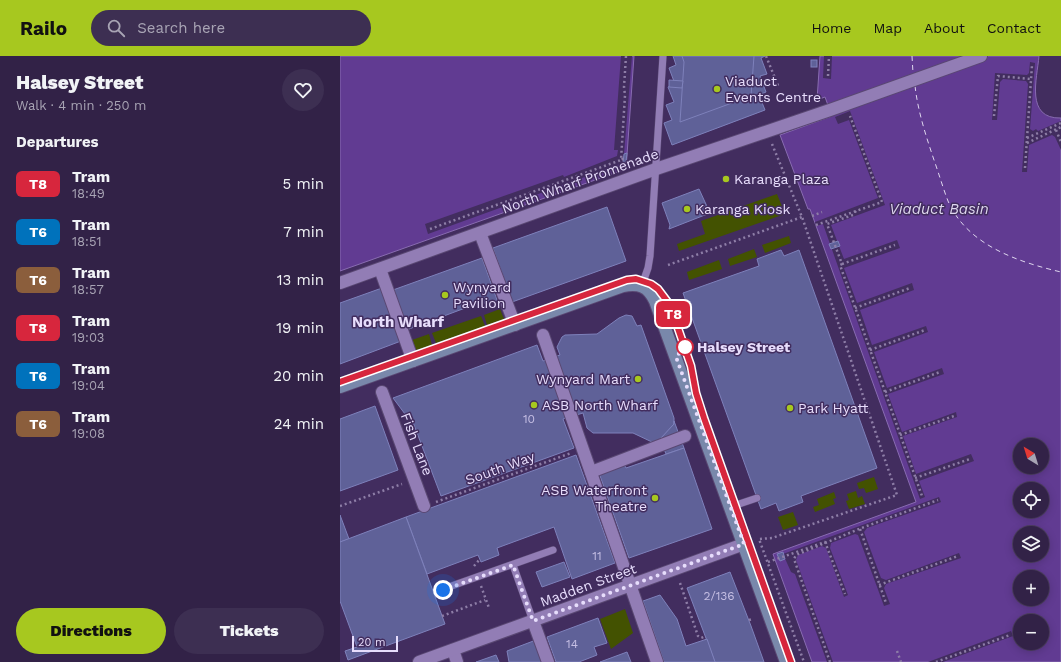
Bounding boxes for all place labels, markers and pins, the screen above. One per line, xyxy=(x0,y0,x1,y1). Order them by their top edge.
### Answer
place label: Viaduct Events Centre xyxy=(725,73,821,105)
marker: Viaduct Events Centre xyxy=(712,84,722,94)
place label: Karanga Plaza xyxy=(734,171,829,187)
marker: Karanga Plaza xyxy=(721,174,731,184)
place label: Karanga Kiosk xyxy=(695,201,791,217)
marker: Karanga Kiosk xyxy=(682,204,692,214)
place label: Wynyard Pavilion xyxy=(453,279,511,311)
marker: Wynyard Pavilion xyxy=(440,290,450,300)
marker: Halsey Street xyxy=(676,338,694,356)
place label: Halsey Street xyxy=(697,339,790,355)
place label: Wynyard Mart xyxy=(536,371,630,387)
marker: Wynyard Mart xyxy=(633,374,643,384)
place label: ASB North Wharf xyxy=(542,397,659,413)
marker: ASB North Wharf xyxy=(529,400,539,410)
place label: Park Hyatt xyxy=(798,400,869,416)
marker: Park Hyatt xyxy=(785,403,795,413)
place label: ASB Waterfront Theatre xyxy=(541,482,647,514)
marker: ASB Waterfront Theatre xyxy=(650,493,660,503)

